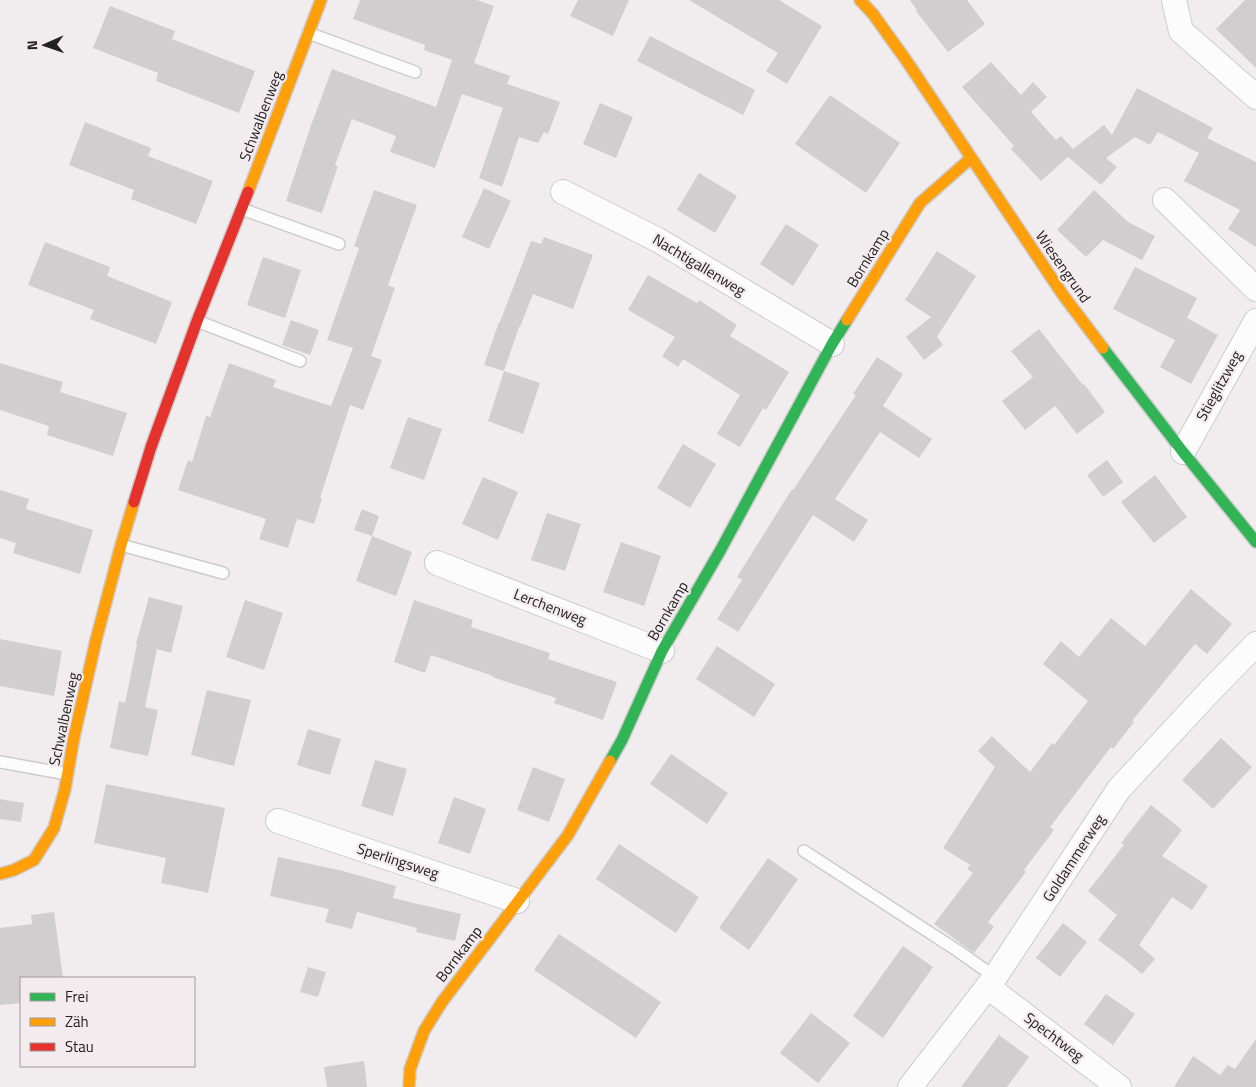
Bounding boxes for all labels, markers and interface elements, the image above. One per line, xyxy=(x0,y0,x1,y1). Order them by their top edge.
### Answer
north arrow xyxy=(20,20,70,70)
text: N xyxy=(21,40,42,51)
street label: Schwalbenweg xyxy=(233,67,288,164)
street label: Bornkamp xyxy=(840,224,895,292)
street label: Wiesengrund xyxy=(1030,226,1097,308)
street label: Nachtigallenweg xyxy=(648,228,750,302)
street label: Stieglitzweg xyxy=(1190,346,1248,425)
street label: Bornkamp xyxy=(641,577,694,645)
street label: Lerchenweg xyxy=(510,582,590,631)
street label: Schwalbenweg xyxy=(42,670,85,768)
street label: Goldammerweg xyxy=(1037,809,1111,906)
street label: Sperlingsweg xyxy=(354,836,442,885)
street label: Bornkamp xyxy=(430,921,488,987)
legend xyxy=(20,977,195,1067)
text: Frei xyxy=(65,985,88,1008)
street label: Spechtweg xyxy=(1019,1006,1089,1067)
text: Zäh xyxy=(65,1010,89,1033)
text: Stau xyxy=(65,1035,94,1058)

